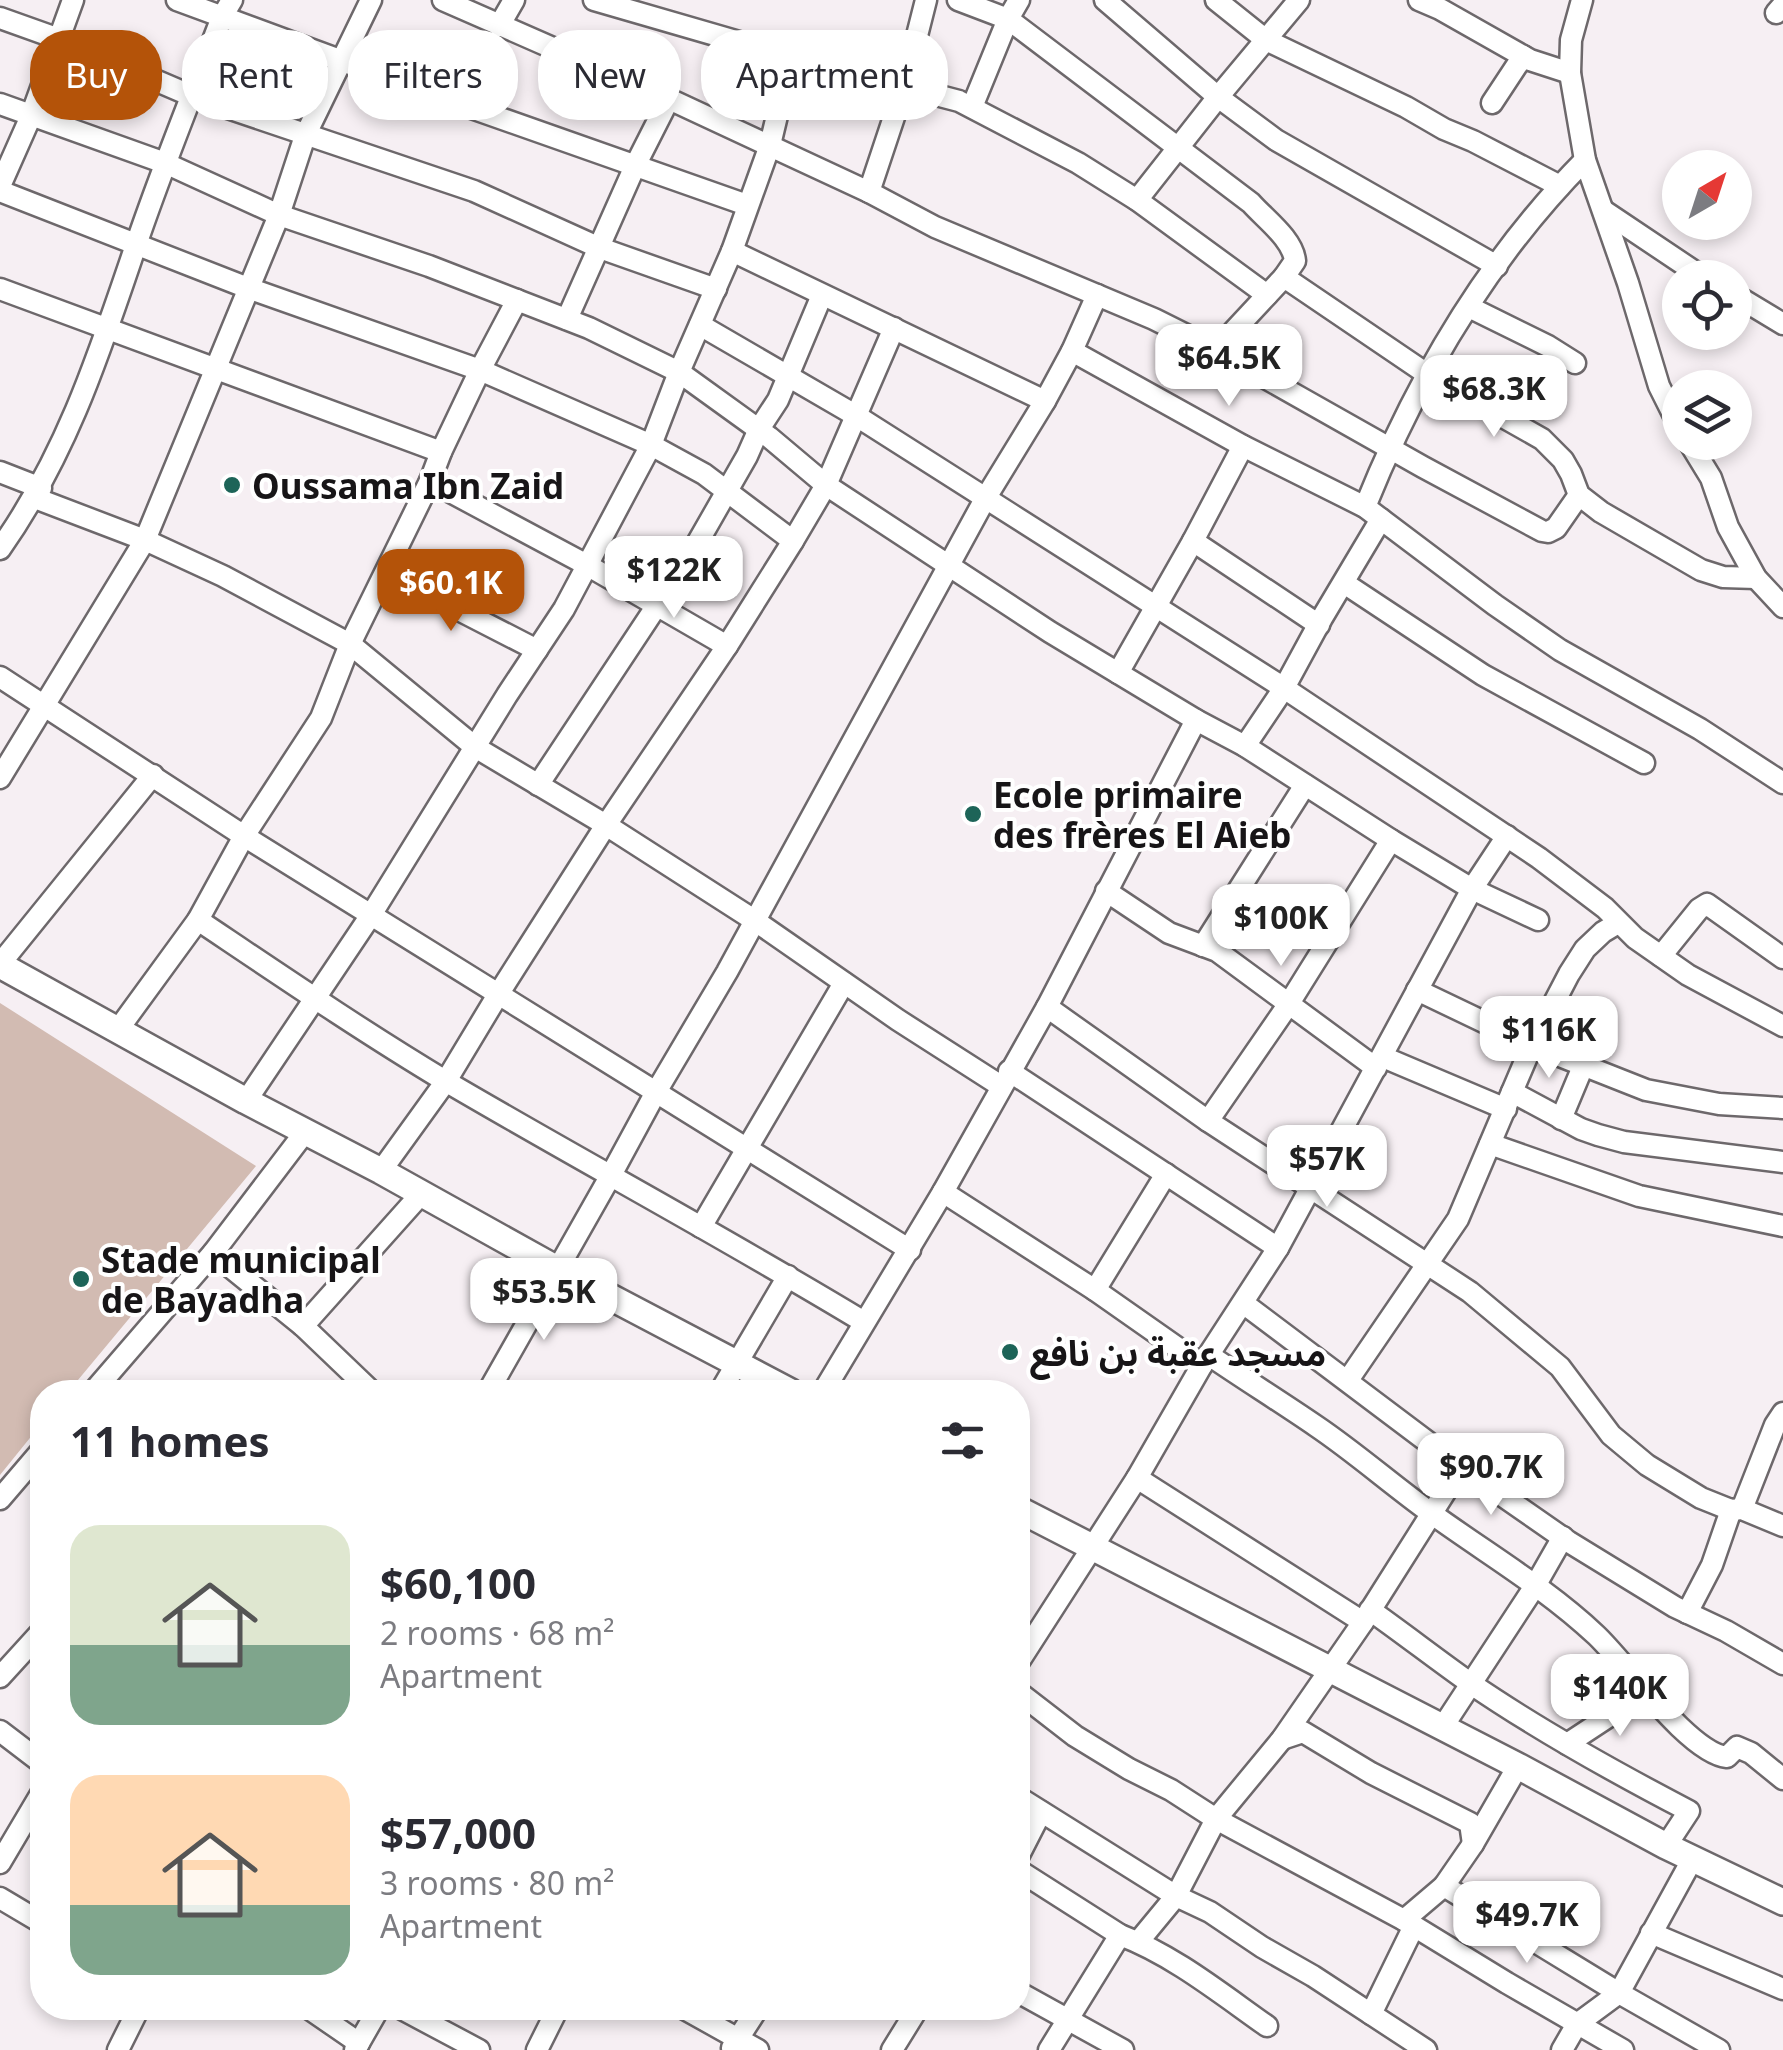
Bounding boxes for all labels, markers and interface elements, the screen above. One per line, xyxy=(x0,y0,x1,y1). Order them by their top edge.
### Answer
chip: Buy xyxy=(30,30,162,120)
chip: Rent xyxy=(182,30,328,120)
chip: Filters xyxy=(348,30,518,120)
chip: New xyxy=(538,30,681,120)
chip: Apartment xyxy=(701,30,948,120)
north arrow xyxy=(1662,150,1752,240)
map controls xyxy=(1662,150,1752,460)
button: locate xyxy=(1662,260,1752,350)
pin: $64.5K xyxy=(1148,324,1310,409)
text: $64.5K xyxy=(1177,335,1281,378)
pin: $68.3K xyxy=(1413,355,1575,440)
text: $68.3K xyxy=(1442,366,1546,409)
button: layers xyxy=(1662,370,1752,460)
place label: Oussama Ibn Zaid xyxy=(252,462,564,509)
marker: Oussama Ibn Zaid xyxy=(221,474,243,496)
pin: $122K xyxy=(604,536,744,621)
text: $122K xyxy=(627,547,721,590)
pin: $60.1K xyxy=(370,549,532,634)
text: $60.1K xyxy=(399,560,503,603)
place label: Ecole primaire des frères El Aieb xyxy=(993,771,1291,858)
marker: Ecole primaire des frères El Aieb xyxy=(962,803,984,825)
pin: $100K xyxy=(1211,884,1351,969)
text: $100K xyxy=(1234,895,1328,938)
pin: $116K xyxy=(1479,996,1619,1081)
text: $116K xyxy=(1502,1007,1596,1050)
pin: $57K xyxy=(1268,1125,1386,1210)
text: $57K xyxy=(1289,1136,1365,1179)
place label: Stade municipal de Bayadha xyxy=(101,1236,381,1323)
pin: $53.5K xyxy=(463,1258,625,1343)
marker: Stade municipal de Bayadha xyxy=(70,1268,92,1290)
text: $53.5K xyxy=(492,1269,596,1312)
place label: مسجد عقبة بن نافع xyxy=(1030,1329,1326,1380)
marker: مسجد عقبة بن نافع xyxy=(999,1341,1021,1363)
text: 11 homes xyxy=(70,1412,270,1469)
icon: filters xyxy=(935,1413,990,1468)
pin: $90.7K xyxy=(1410,1433,1572,1518)
text: $90.7K xyxy=(1439,1444,1543,1487)
text: $60,100 xyxy=(380,1554,536,1611)
icon: home xyxy=(150,1565,270,1685)
text: 2 rooms · 68 m² xyxy=(380,1611,614,1654)
text: Apartment xyxy=(380,1654,542,1697)
pin: $140K xyxy=(1550,1654,1690,1739)
text: $140K xyxy=(1573,1665,1667,1708)
text: $57,000 xyxy=(380,1804,536,1861)
icon: home xyxy=(150,1815,270,1935)
text: 3 rooms · 80 m² xyxy=(380,1861,614,1904)
pin: $49.7K xyxy=(1446,1881,1608,1966)
text: $49.7K xyxy=(1475,1892,1579,1935)
text: Apartment xyxy=(380,1904,542,1947)

